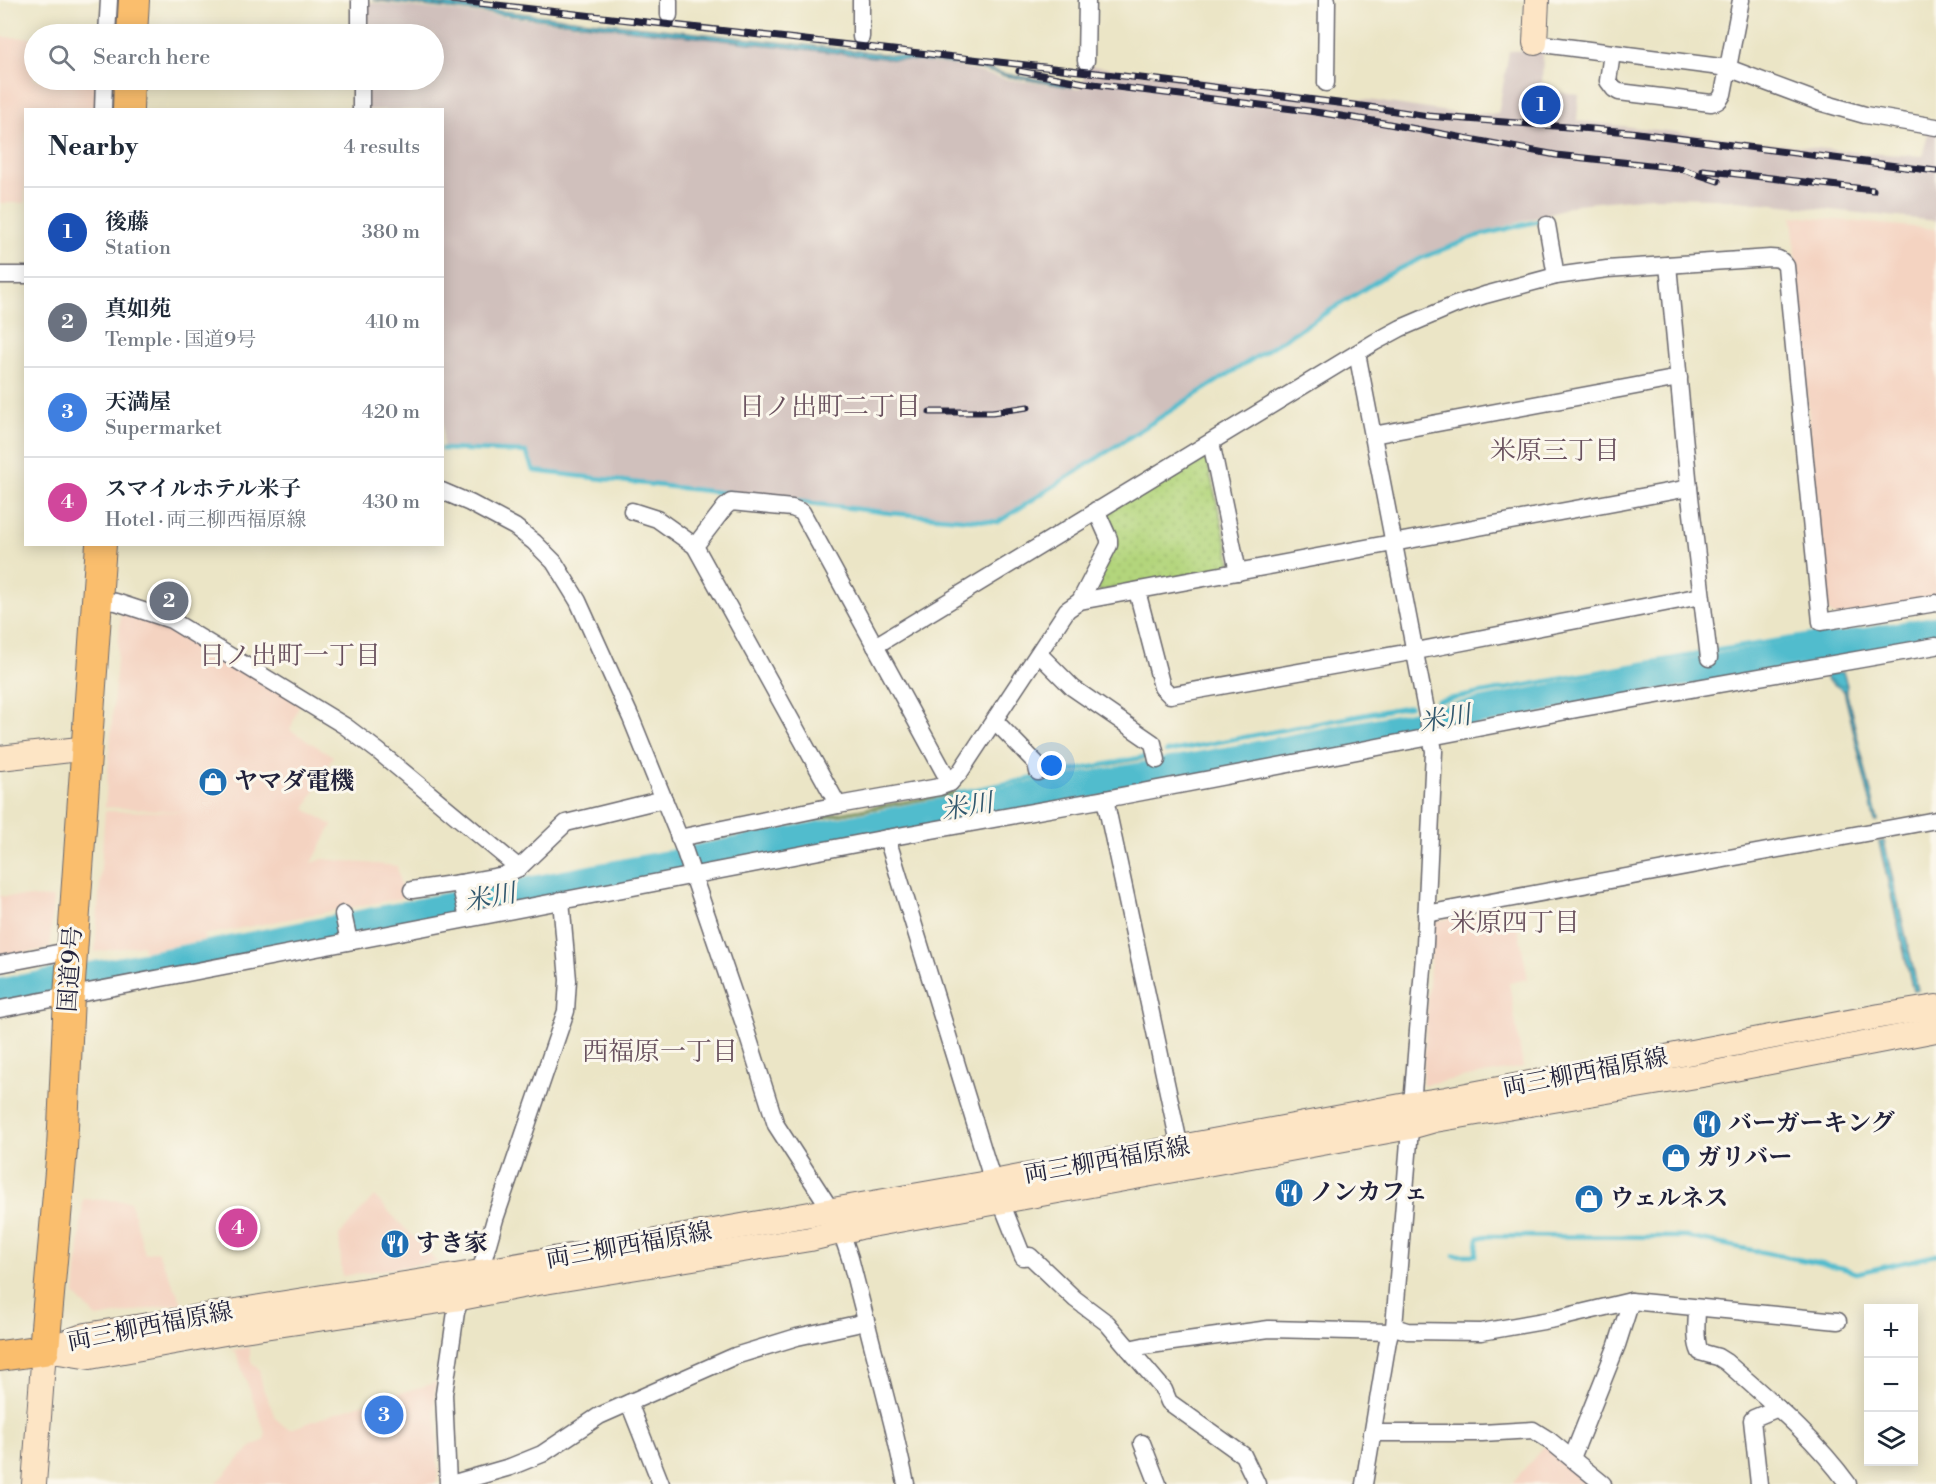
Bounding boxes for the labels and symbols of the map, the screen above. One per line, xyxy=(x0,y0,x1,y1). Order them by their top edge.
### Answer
pin: 1 xyxy=(1522,82,1560,128)
district label: 日ノ出町二丁目 xyxy=(739,391,921,423)
district label: 米原三丁目 xyxy=(1490,435,1620,467)
pin: 2 xyxy=(150,578,188,624)
district label: 日ノ出町一丁目 xyxy=(199,640,381,672)
water label: 米川 xyxy=(1417,698,1476,739)
your location xyxy=(1037,751,1066,780)
shop icon: ヤマダ電機 xyxy=(197,766,229,798)
place label: ヤマダ電機 xyxy=(234,767,354,797)
water label: 米川 xyxy=(939,786,998,827)
water label: 米川 xyxy=(461,877,522,919)
district label: 米原四丁目 xyxy=(1450,907,1580,939)
street label: 国道9号 xyxy=(53,925,89,1013)
district label: 西福原一丁目 xyxy=(582,1036,738,1068)
street label: 両三柳西福原線 xyxy=(1500,1042,1670,1104)
restaurant icon: バーガーキング xyxy=(1691,1108,1723,1140)
place label: バーガーキング xyxy=(1728,1109,1895,1139)
street label: 両三柳西福原線 xyxy=(1022,1132,1192,1190)
shop icon: ガリバー xyxy=(1660,1142,1692,1174)
place label: ガリバー xyxy=(1697,1143,1792,1173)
restaurant icon: ノンカフェ xyxy=(1273,1177,1305,1209)
place label: ノンカフェ xyxy=(1310,1178,1428,1208)
shop icon: ウェルネス xyxy=(1573,1183,1605,1215)
place label: ウェルネス xyxy=(1610,1184,1728,1214)
pin: 4 xyxy=(218,1206,258,1250)
street label: 両三柳西福原線 xyxy=(544,1217,714,1275)
restaurant icon: すき家 xyxy=(379,1228,411,1260)
place label: すき家 xyxy=(416,1229,488,1259)
street label: 両三柳西福原線 xyxy=(65,1296,235,1358)
pin: 3 xyxy=(364,1392,404,1438)

